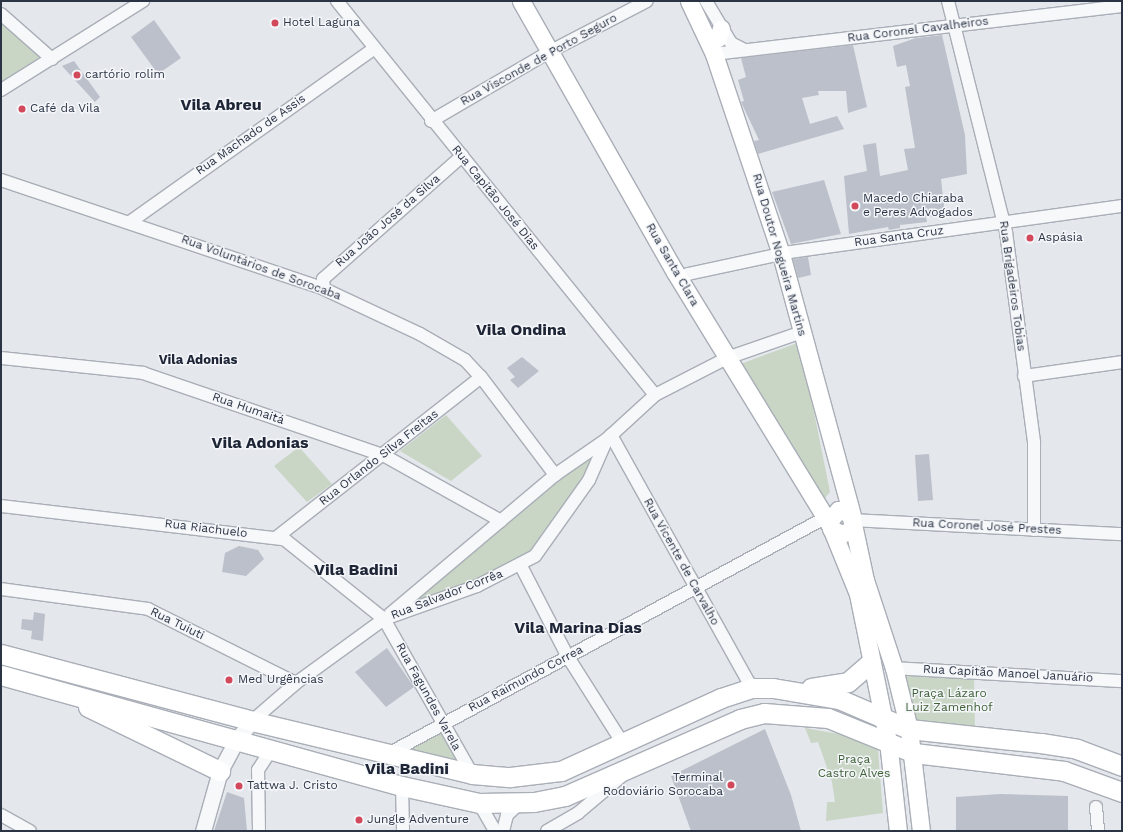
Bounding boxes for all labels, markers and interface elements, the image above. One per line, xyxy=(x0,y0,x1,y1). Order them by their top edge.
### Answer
street label: Rua Visconde de Porto Seguro xyxy=(458,11,620,109)
street label: Rua Coronel Cavalheiros xyxy=(846,14,990,46)
place label: Hotel Laguna xyxy=(283,16,360,30)
marker: Hotel Laguna xyxy=(270,18,280,28)
place label: cartório rolim xyxy=(85,68,165,82)
marker: cartório rolim xyxy=(72,70,82,80)
street label: Rua Machado de Assis xyxy=(193,91,309,179)
district label: Vila Abreu xyxy=(180,95,262,115)
place label: Café da Vila xyxy=(30,102,100,116)
marker: Café da Vila xyxy=(17,104,27,114)
street label: Rua Capitão José Dias xyxy=(448,143,542,253)
street label: Rua João José da Silva xyxy=(332,171,444,271)
street label: Rua Doutor Nogueira Martins xyxy=(749,172,809,338)
place label: Macedo Chiaraba e Peres Advogados xyxy=(863,192,973,220)
marker: Macedo Chiaraba e Peres Advogados xyxy=(850,201,860,211)
street label: Rua Brigadeiros Tobias xyxy=(996,220,1028,352)
street label: Rua Santa Clara xyxy=(642,221,702,309)
street label: Rua Santa Cruz xyxy=(853,224,945,250)
place label: Aspásia xyxy=(1038,231,1083,245)
street label: Rua Voluntários de Sorocaba xyxy=(179,232,343,304)
marker: Aspásia xyxy=(1025,233,1035,243)
district label: Vila Ondina xyxy=(476,320,566,340)
district label: Vila Adonias xyxy=(158,352,238,368)
street label: Rua Humaitá xyxy=(210,390,286,428)
street label: Rua Orlando Silva Freitas xyxy=(316,407,442,509)
district label: Vila Adonias xyxy=(211,433,309,453)
street label: Rua Vicente de Carvalho xyxy=(640,496,722,628)
street label: Rua Coronel José Prestes xyxy=(912,516,1062,538)
street label: Rua Riachuelo xyxy=(164,517,248,541)
district label: Vila Badini xyxy=(314,560,398,580)
street label: Rua Salvador Corrêa xyxy=(389,567,505,623)
street label: Rua Tuiuti xyxy=(147,605,207,643)
district label: Vila Marina Dias xyxy=(514,618,642,638)
street label: Rua Fagundes Varela xyxy=(392,640,464,754)
street label: Rua Raimundo Correa xyxy=(466,643,586,715)
street label: Rua Capitão Manoel Januário xyxy=(922,662,1094,686)
place label: Med Urgências xyxy=(238,673,323,687)
marker: Med Urgências xyxy=(223,674,235,686)
park label: Praça Lázaro Luiz Zamenhof xyxy=(905,687,993,715)
park label: Praça Castro Alves xyxy=(817,753,891,781)
district label: Vila Badini xyxy=(365,759,449,779)
place label: Terminal Rodoviário Sorocaba xyxy=(603,771,723,799)
place label: Tattwa J. Cristo xyxy=(247,779,338,793)
marker: Terminal Rodoviário Sorocaba xyxy=(726,780,736,790)
marker: Tattwa J. Cristo xyxy=(234,781,244,791)
place label: Jungle Adventure xyxy=(367,813,469,827)
marker: Jungle Adventure xyxy=(354,815,364,825)

